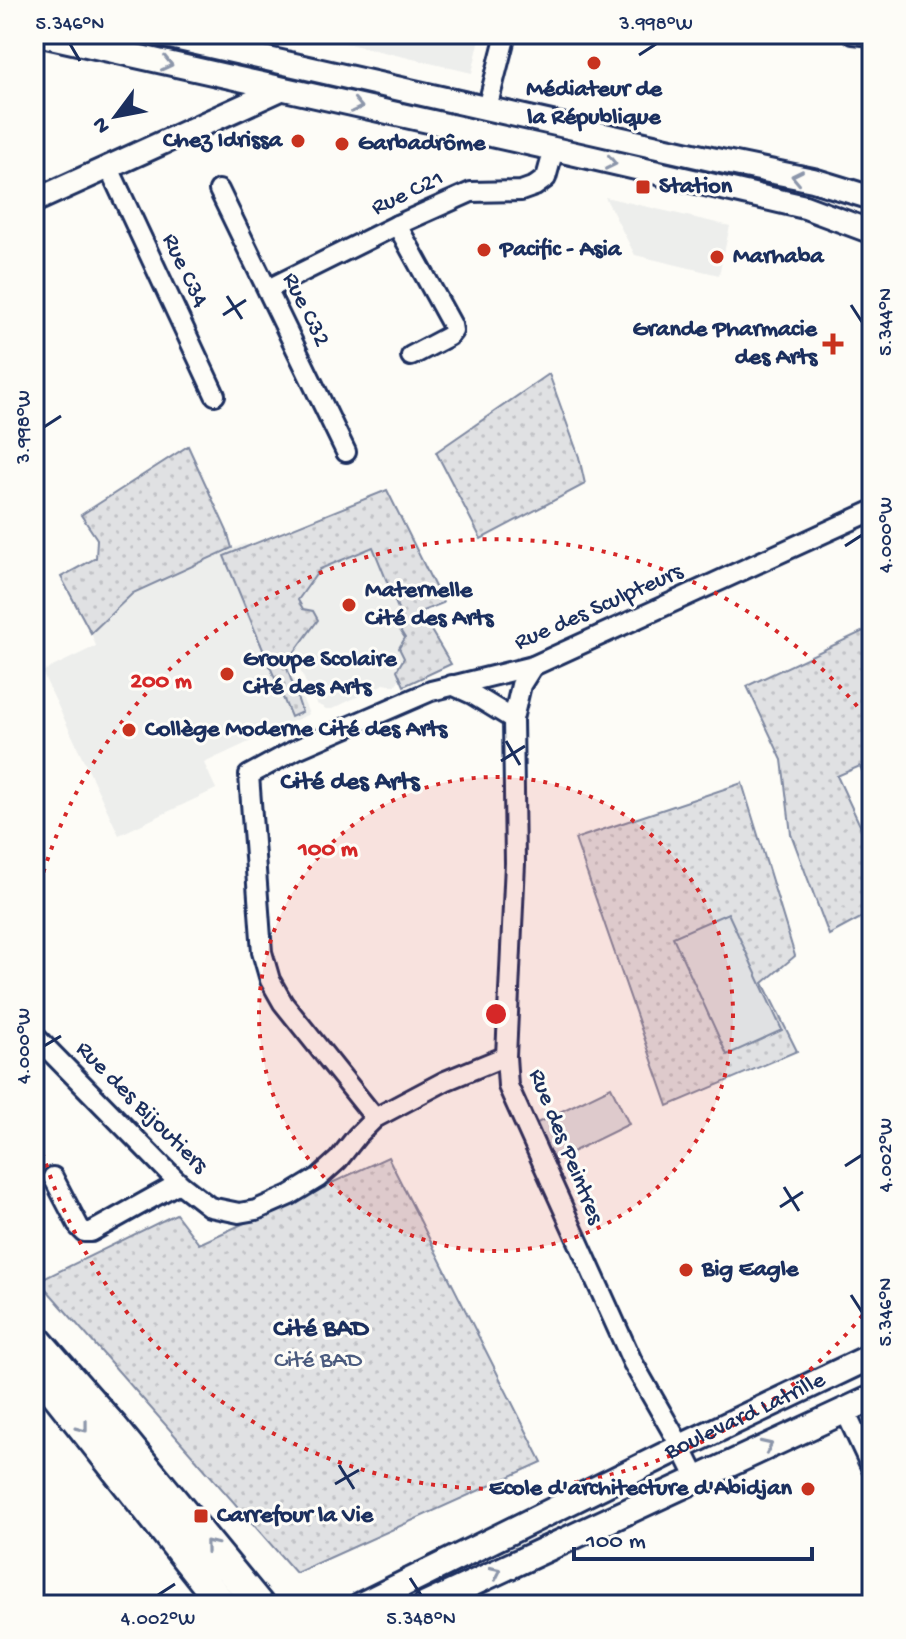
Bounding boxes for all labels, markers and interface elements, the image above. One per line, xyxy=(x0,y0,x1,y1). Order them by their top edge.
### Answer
text: 5.346°N xyxy=(36,14,104,37)
text: 3.998°W xyxy=(618,14,693,37)
marker: Médiateur de la République xyxy=(585,54,603,72)
one-way arrow xyxy=(160,55,174,72)
north arrow xyxy=(76,76,156,156)
place label: Médiateur de la République xyxy=(526,76,663,133)
one-way arrow xyxy=(350,97,363,114)
text: N xyxy=(88,111,117,137)
place label: Chez Idrissa xyxy=(163,127,284,156)
place label: Garbadrôme xyxy=(358,130,487,159)
marker: Chez Idrissa xyxy=(289,132,307,150)
marker: Garbadrôme xyxy=(333,135,351,153)
one-way arrow xyxy=(603,154,617,171)
street label: Rue C21 xyxy=(367,165,449,223)
one-way arrow xyxy=(790,169,804,186)
place label: Station xyxy=(659,173,733,202)
marker: Station xyxy=(634,178,652,196)
street label: Rue C34 xyxy=(154,229,214,313)
place label: Pacific - Asia xyxy=(498,236,623,265)
marker: Pacific - Asia xyxy=(475,241,493,259)
place label: Marhaba xyxy=(733,243,825,272)
marker: Marhaba xyxy=(708,248,726,266)
street label: Rue C32 xyxy=(275,268,335,352)
text: 5.344°N xyxy=(876,288,899,356)
place label: Grande Pharmacie des Arts xyxy=(632,316,819,373)
marker: Grande Pharmacie des Arts xyxy=(824,335,842,353)
text: 3.998°W xyxy=(14,390,37,465)
text: 4.000°W xyxy=(876,497,899,573)
street label: Rue des Sculpteurs xyxy=(510,557,689,658)
place label: Maternelle Cité des Arts xyxy=(365,577,494,634)
marker: Maternelle Cité des Arts xyxy=(340,596,358,614)
place label: Groupe Scolaire Cité des Arts xyxy=(243,646,398,703)
marker: Groupe Scolaire Cité des Arts xyxy=(218,665,236,683)
text: 200 m xyxy=(130,668,192,697)
place label: Collège Moderne Cité des Arts xyxy=(145,716,448,745)
marker: Collège Moderne Cité des Arts xyxy=(120,721,138,739)
district label: Cité des Arts xyxy=(280,768,421,799)
text: 100 m xyxy=(297,836,358,865)
centre of rings xyxy=(482,1000,510,1028)
text: 4.000°W xyxy=(14,1008,37,1084)
street label: Rue des Bijoutiers xyxy=(69,1036,214,1181)
street label: Rue des Peintres xyxy=(521,1065,610,1230)
text: 4.002°W xyxy=(876,1118,899,1192)
place label: Big Eagle xyxy=(701,1256,800,1285)
marker: Big Eagle xyxy=(677,1261,695,1279)
text: 5.346°N xyxy=(876,1278,899,1346)
district label: Cité BAD xyxy=(273,1315,370,1346)
park label: Cité BAD xyxy=(274,1347,362,1376)
street label: Boulevard Latrille xyxy=(659,1366,831,1468)
one-way arrow xyxy=(74,1418,88,1433)
one-way arrow xyxy=(759,1440,774,1456)
place label: Ecole d'architecture d'Abidjan xyxy=(489,1475,793,1504)
marker: Ecole d'architecture d'Abidjan xyxy=(799,1480,817,1498)
place label: Carrefour la Vie xyxy=(217,1502,375,1531)
marker: Carrefour la Vie xyxy=(192,1507,210,1525)
scale bar xyxy=(574,1511,812,1561)
text: 100 m xyxy=(585,1528,646,1557)
one-way arrow xyxy=(205,1540,220,1554)
one-way arrow xyxy=(488,1566,503,1582)
text: 4.002°W xyxy=(121,1609,195,1632)
text: 5.348°N xyxy=(386,1609,456,1632)

